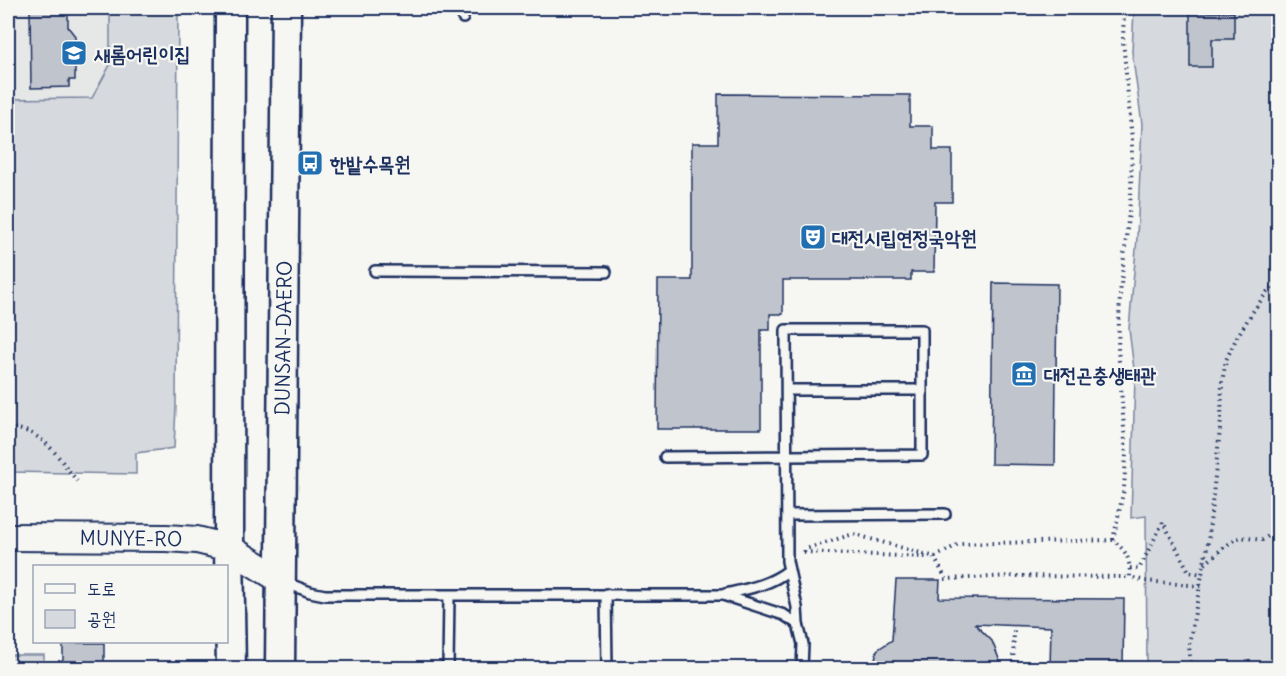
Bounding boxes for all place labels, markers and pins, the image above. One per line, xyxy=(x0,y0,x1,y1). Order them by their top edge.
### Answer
school or university icon: 새롬어린이집 xyxy=(59,38,89,68)
place label: 새롬어린이집 xyxy=(93,41,191,66)
bus stop icon: 한밭수목원 xyxy=(295,148,325,178)
place label: 한밭수목원 xyxy=(329,151,410,176)
theatre icon: 대전시립연정국악원 xyxy=(798,222,828,252)
place label: 대전시립연정국악원 xyxy=(832,225,977,250)
museum icon: 대전곤충생태관 xyxy=(1009,359,1039,389)
place label: 대전곤충생태관 xyxy=(1044,362,1157,387)

